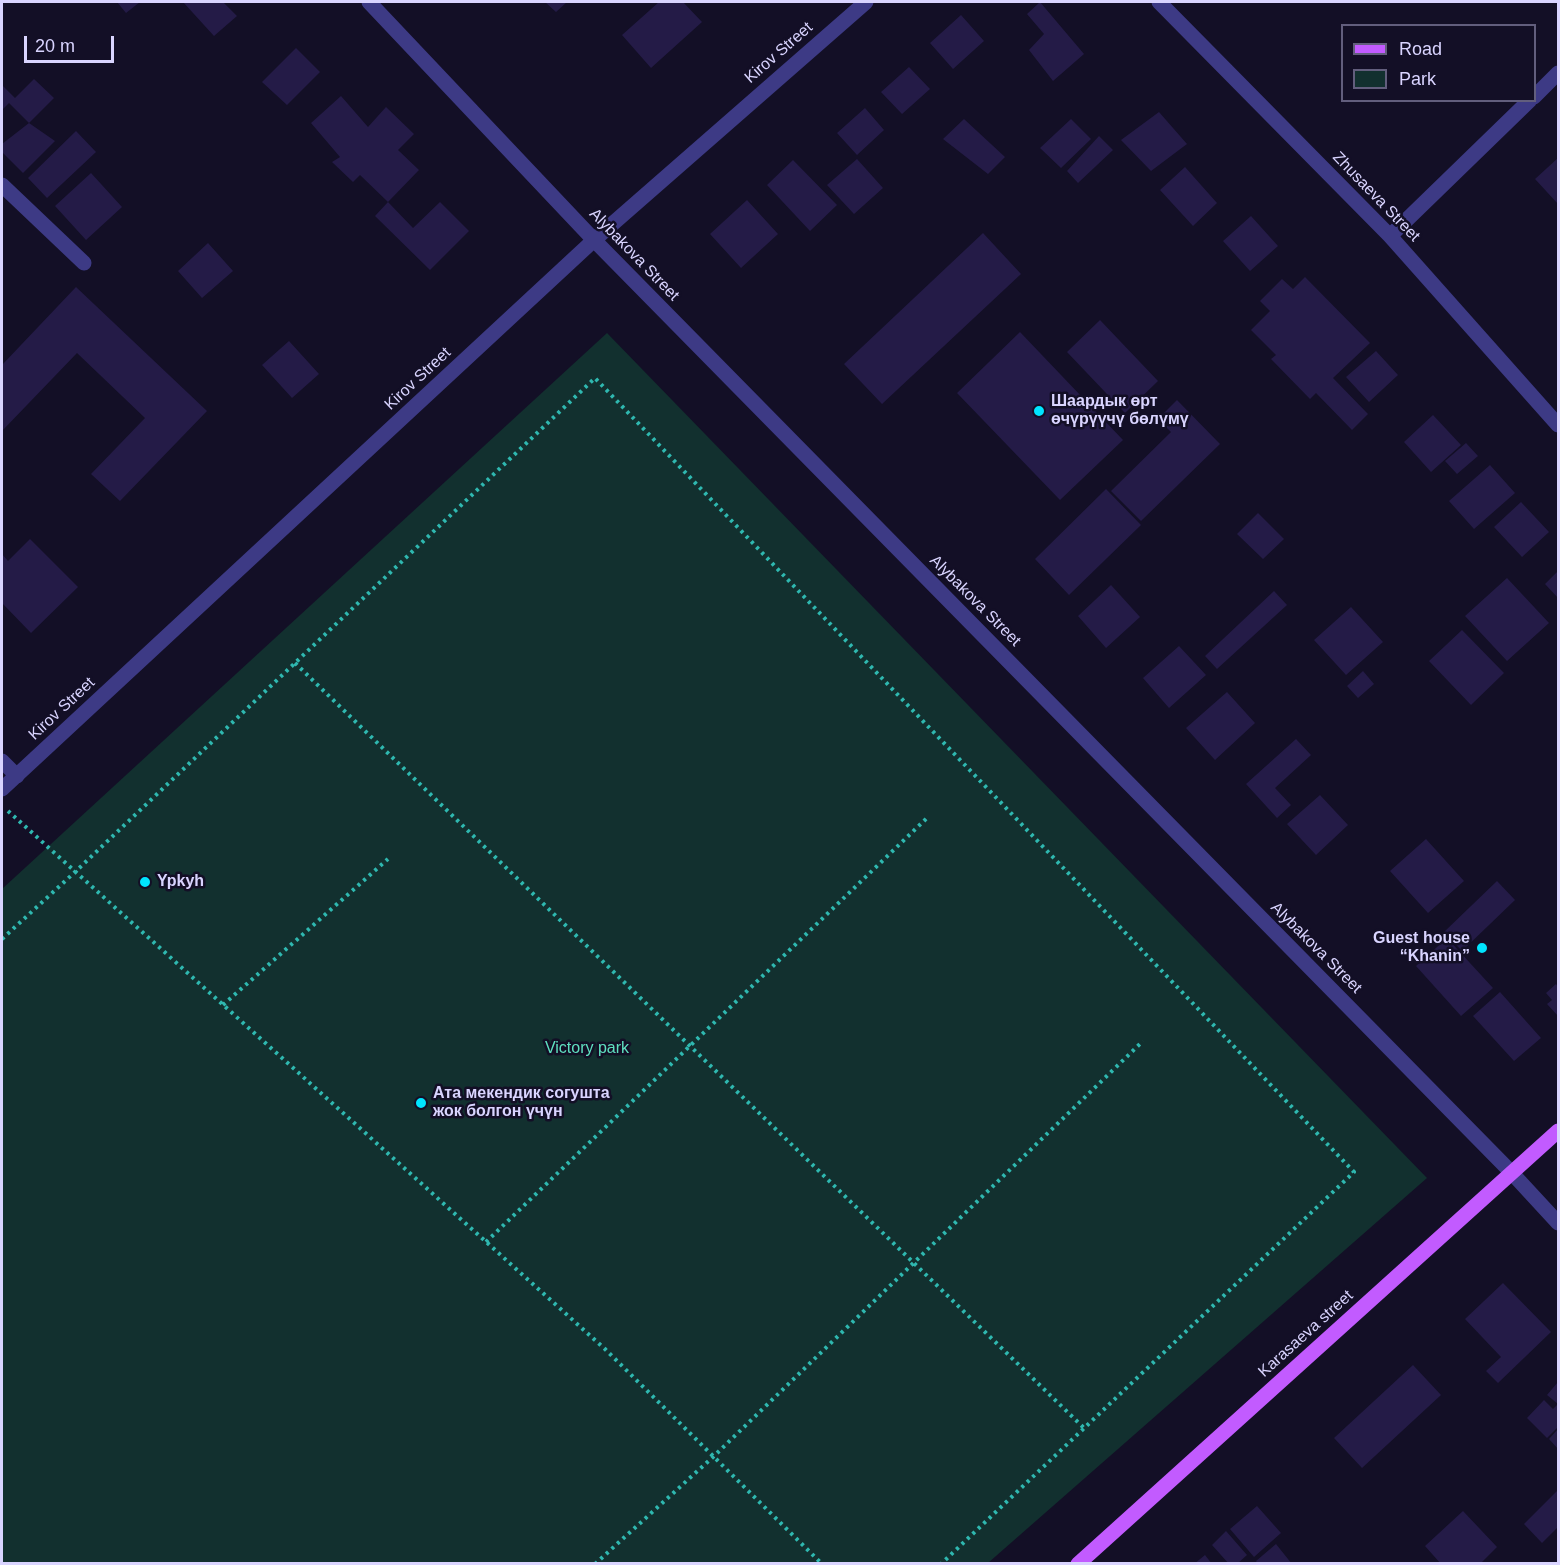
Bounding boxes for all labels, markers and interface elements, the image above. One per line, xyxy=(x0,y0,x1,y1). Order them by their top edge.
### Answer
street label: Kirov Street xyxy=(741,18,817,88)
scale bar xyxy=(27,24,117,62)
legend xyxy=(1341,24,1536,102)
text: 20 m xyxy=(35,36,75,56)
text: Road xyxy=(1399,39,1442,59)
text: Park xyxy=(1399,69,1436,89)
street label: Zhusaeva Street xyxy=(1328,148,1424,246)
street label: Alybakova Street xyxy=(585,205,683,305)
street label: Kirov Street xyxy=(381,343,455,415)
place label: Шаардык өрт өчүрүүчү бөлүмү xyxy=(1051,392,1189,430)
marker: Шаардык өрт өчүрүүчү бөлүмү xyxy=(1032,404,1046,418)
street label: Alybakova Street xyxy=(925,551,1025,651)
street label: Kirov Street xyxy=(25,673,99,745)
place label: Ypkyh xyxy=(157,872,204,892)
marker: Ypkyh xyxy=(138,875,152,889)
street label: Alybakova Street xyxy=(1266,898,1366,998)
place label: Guest house “Khanin” xyxy=(1373,929,1470,967)
marker: Guest house “Khanin” xyxy=(1475,941,1489,955)
park label: Victory park xyxy=(545,1039,629,1059)
place label: Ата мекендик согушта жок болгон үчүн xyxy=(433,1084,610,1122)
marker: Ата мекендик согушта жок болгон үчүн xyxy=(414,1096,428,1110)
street label: Karasaeva street xyxy=(1255,1286,1357,1382)

